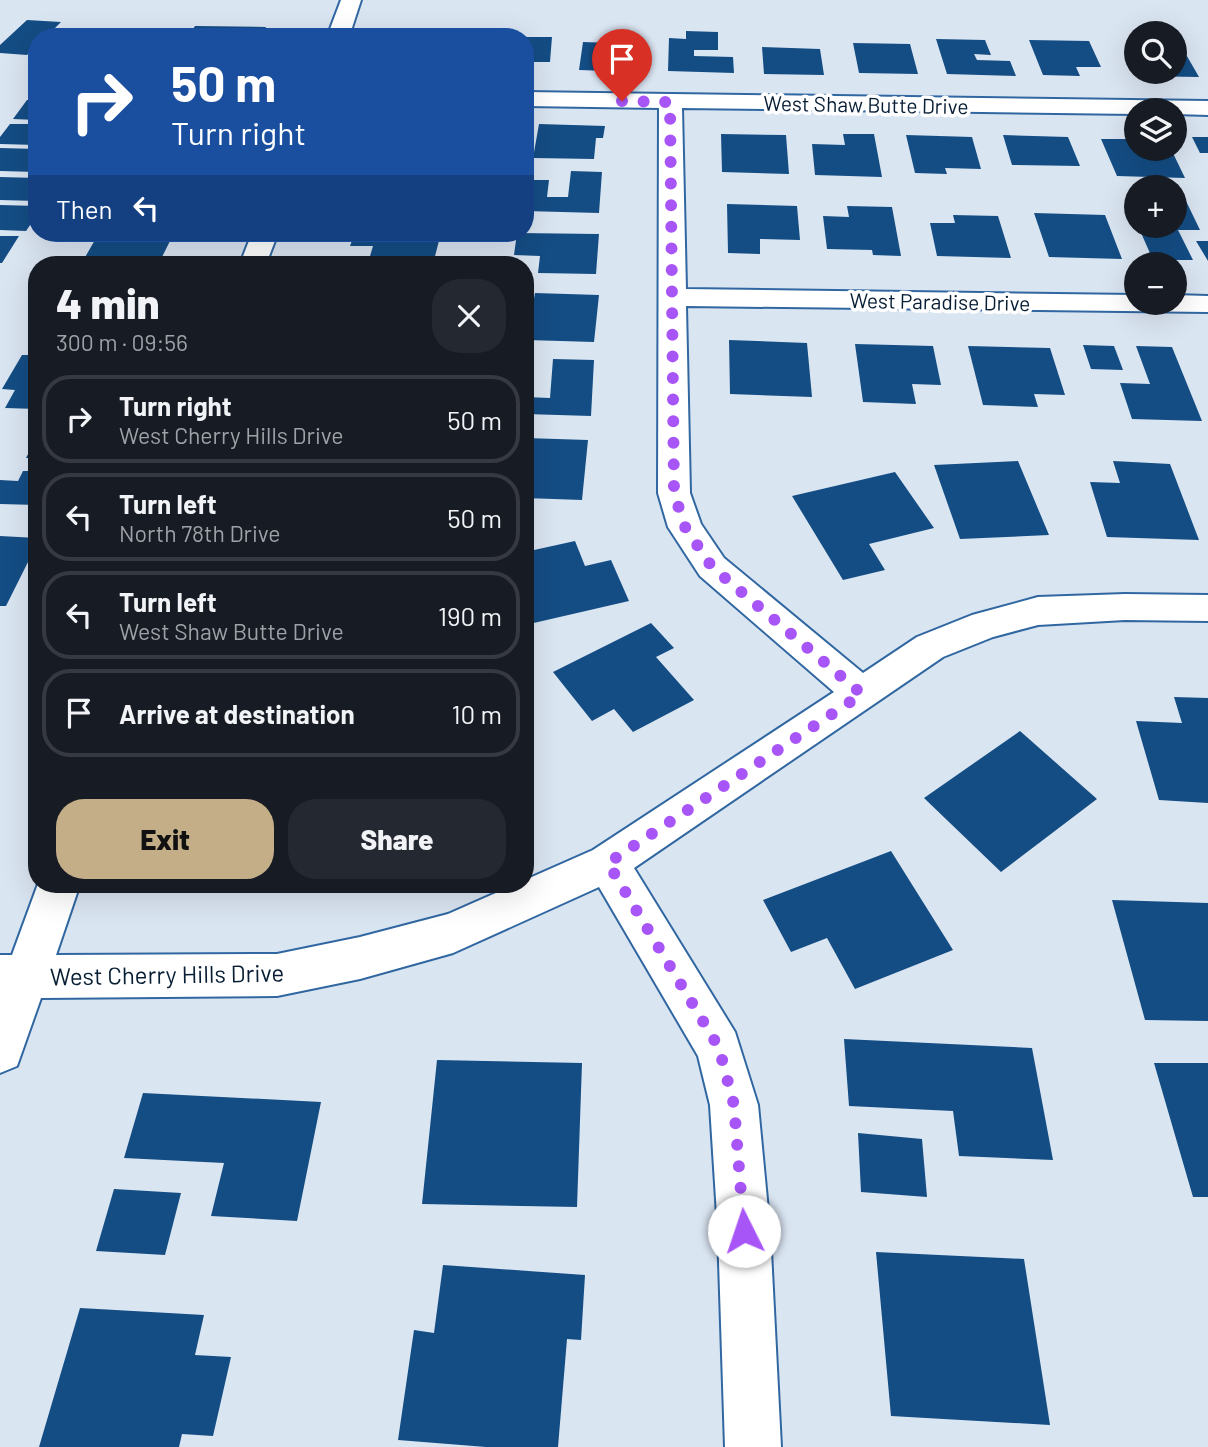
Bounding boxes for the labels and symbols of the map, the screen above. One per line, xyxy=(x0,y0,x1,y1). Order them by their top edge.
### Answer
pin xyxy=(592,29,652,101)
street label: West Shaw Butte Drive xyxy=(763,90,969,118)
street label: West Paradise Drive xyxy=(849,287,1031,315)
street label: West Cherry Hills Drive xyxy=(50,957,284,991)
position arrow xyxy=(707,1194,781,1268)

